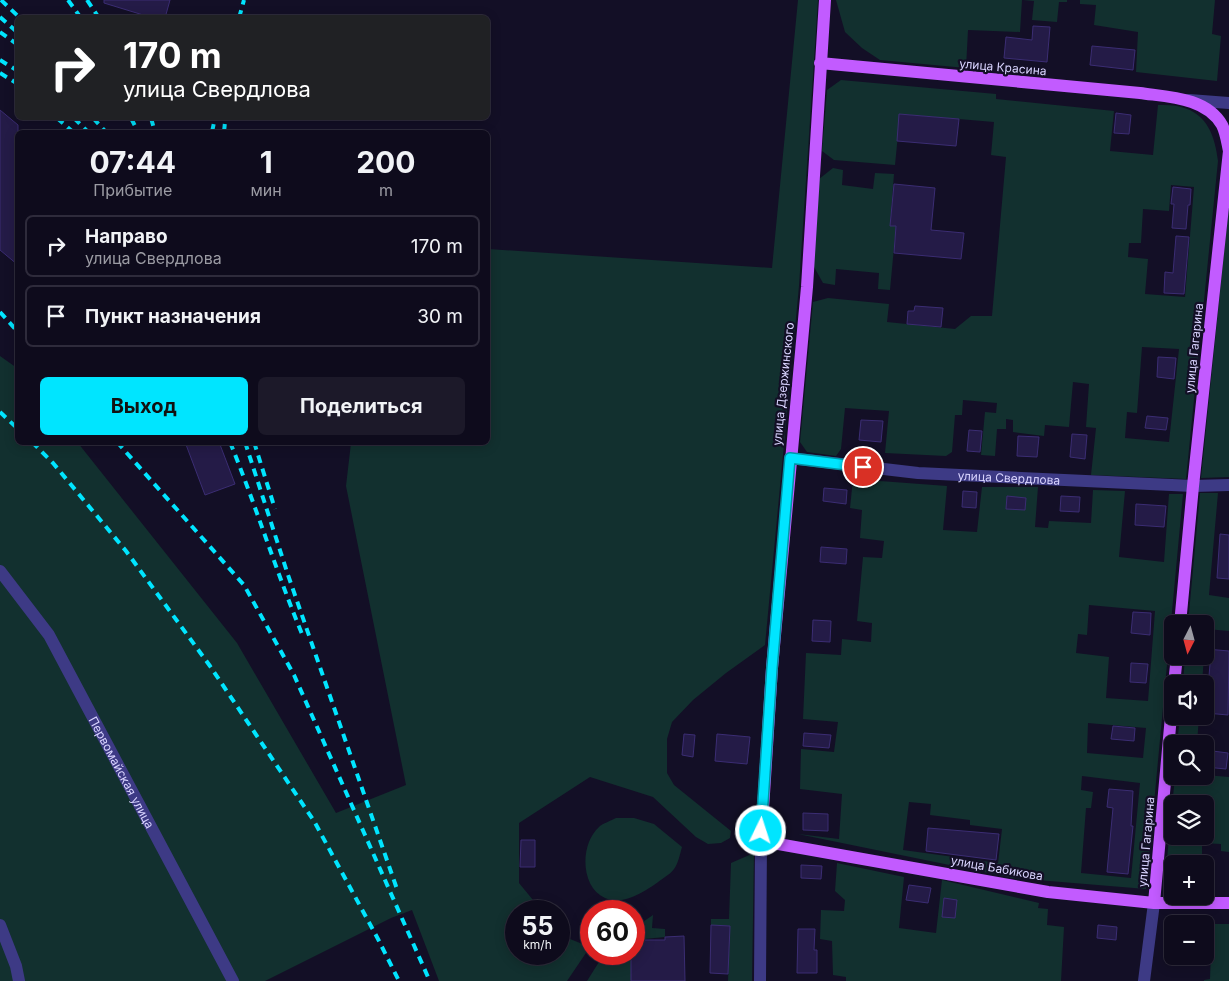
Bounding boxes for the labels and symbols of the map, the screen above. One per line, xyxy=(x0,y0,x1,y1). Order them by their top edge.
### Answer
street label: улица Красина xyxy=(959,56,1047,78)
street label: улица Гагарина xyxy=(1182,302,1206,394)
street label: улица Дзержинского xyxy=(769,322,797,446)
pin xyxy=(842,446,884,488)
street label: улица Свердлова xyxy=(957,467,1061,487)
north arrow xyxy=(1164,615,1214,665)
street label: Первомайская улица xyxy=(86,714,158,831)
street label: улица Гагарина xyxy=(1135,796,1157,888)
position arrow xyxy=(734,804,786,856)
street label: улица Бабикова xyxy=(950,853,1044,883)
speed limit sign: 60 xyxy=(580,900,645,965)

